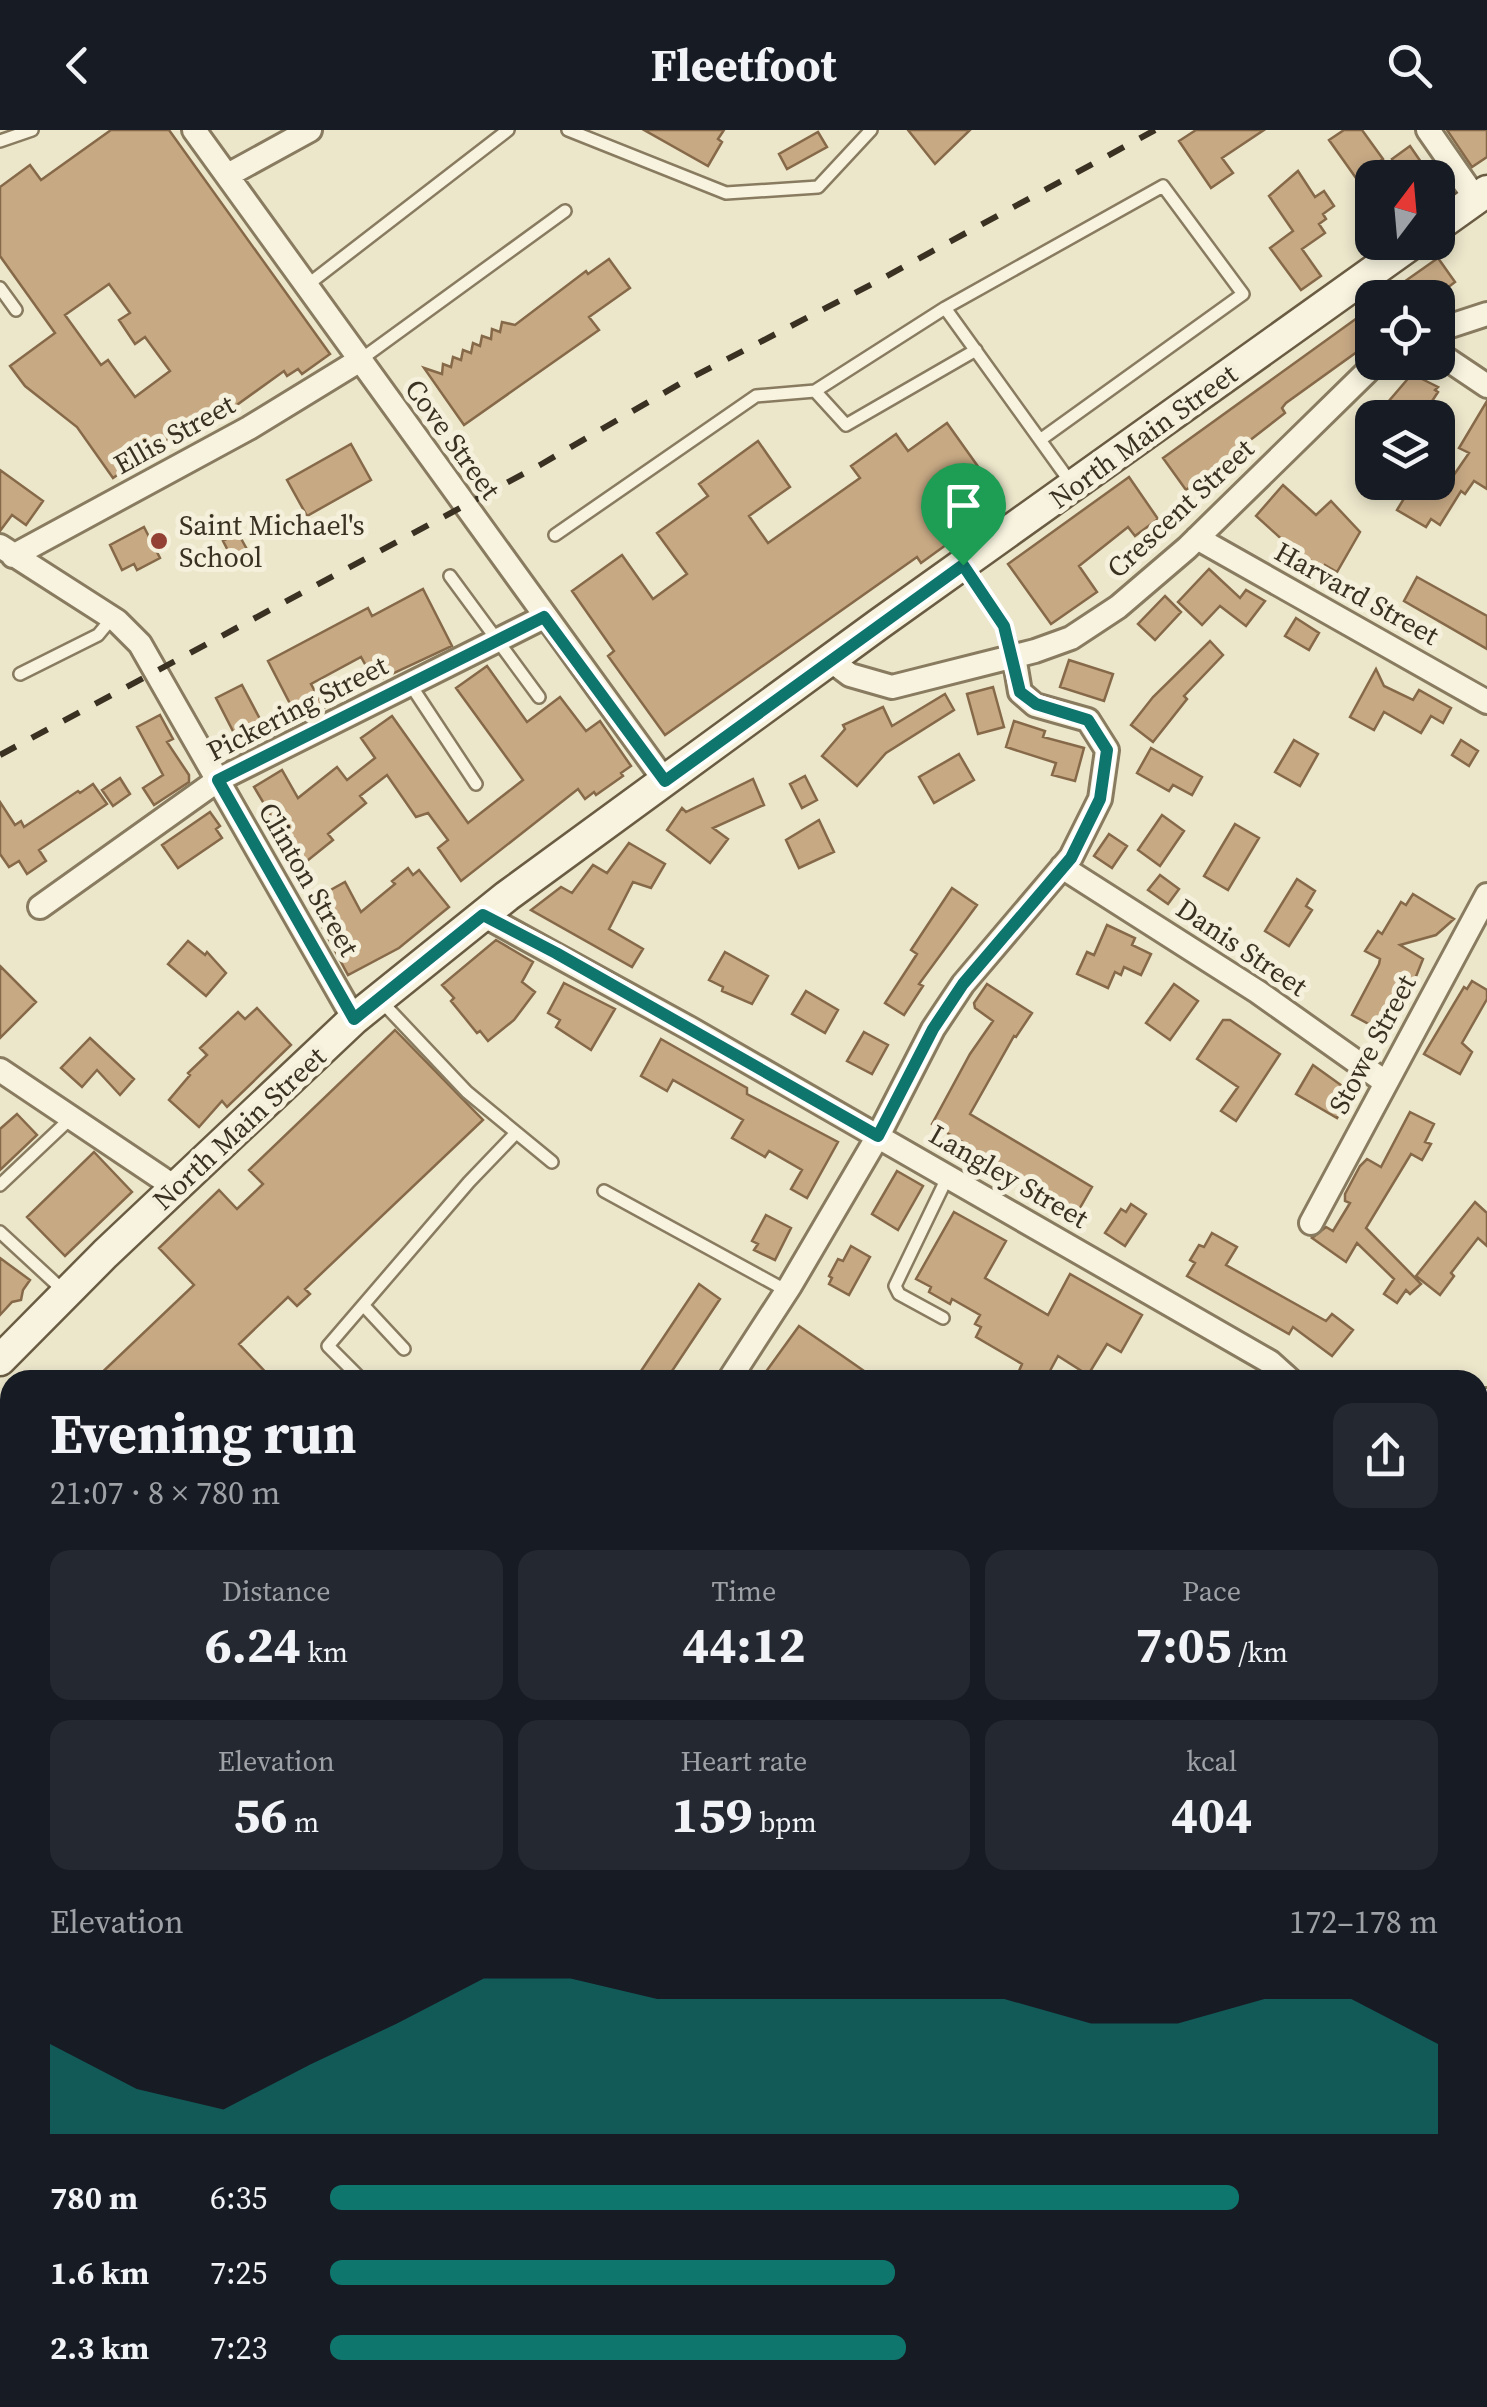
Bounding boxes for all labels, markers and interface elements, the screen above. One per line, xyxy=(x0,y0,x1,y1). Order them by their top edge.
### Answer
text: Fleetfoot xyxy=(650,34,837,96)
icon: back xyxy=(50,38,105,93)
icon: search xyxy=(1382,38,1437,93)
north arrow xyxy=(1355,160,1455,260)
map controls xyxy=(1355,160,1455,500)
button: locate xyxy=(1355,280,1455,380)
street label: North Main Street xyxy=(1041,354,1245,517)
street label: Cove Street xyxy=(397,371,510,507)
street label: Ellis Street xyxy=(107,385,242,483)
button: layers xyxy=(1355,400,1455,500)
street label: Crescent Street xyxy=(1098,429,1263,586)
pin xyxy=(921,463,1006,566)
icon: arrive xyxy=(936,478,991,533)
place label: Saint Michael's School xyxy=(179,506,365,576)
marker: Saint Michael's School xyxy=(148,530,170,552)
street label: Harvard Street xyxy=(1268,532,1447,654)
street label: Pickering Street xyxy=(200,646,395,770)
street label: Clinton Street xyxy=(250,795,369,964)
street label: Danis Street xyxy=(1169,889,1316,1005)
street label: Stowe Street xyxy=(1319,967,1425,1120)
street label: North Main Street xyxy=(144,1037,334,1218)
street label: Langley Street xyxy=(923,1115,1096,1237)
text: Evening run xyxy=(50,1396,357,1471)
button: share xyxy=(1333,1403,1438,1508)
text: 21:07 · 8 × 780 m xyxy=(50,1471,280,1515)
text: Distance xyxy=(222,1572,331,1610)
text: Time xyxy=(712,1572,776,1610)
text: Pace xyxy=(1182,1572,1241,1610)
text: 6.24 xyxy=(205,1610,301,1679)
text: 44:12 xyxy=(682,1610,806,1679)
text: 7:05 xyxy=(1135,1610,1232,1679)
text: km xyxy=(301,1633,348,1671)
text: /km xyxy=(1232,1633,1288,1671)
text: Elevation xyxy=(218,1742,335,1780)
text: Heart rate xyxy=(681,1742,807,1780)
text: kcal xyxy=(1186,1742,1237,1780)
text: 56 xyxy=(233,1780,288,1849)
text: 159 xyxy=(671,1780,753,1849)
text: 404 xyxy=(1171,1780,1252,1849)
text: m xyxy=(288,1803,319,1841)
text: bpm xyxy=(753,1803,817,1841)
text: Elevation xyxy=(50,1900,184,1944)
text: 172–178 m xyxy=(1289,1900,1438,1944)
text: 780 m xyxy=(50,2176,138,2220)
text: 6:35 xyxy=(210,2176,268,2220)
text: 1.6 km xyxy=(50,2251,149,2295)
text: 7:25 xyxy=(210,2251,268,2295)
text: 2.3 km xyxy=(50,2326,149,2370)
text: 7:23 xyxy=(210,2326,268,2370)

